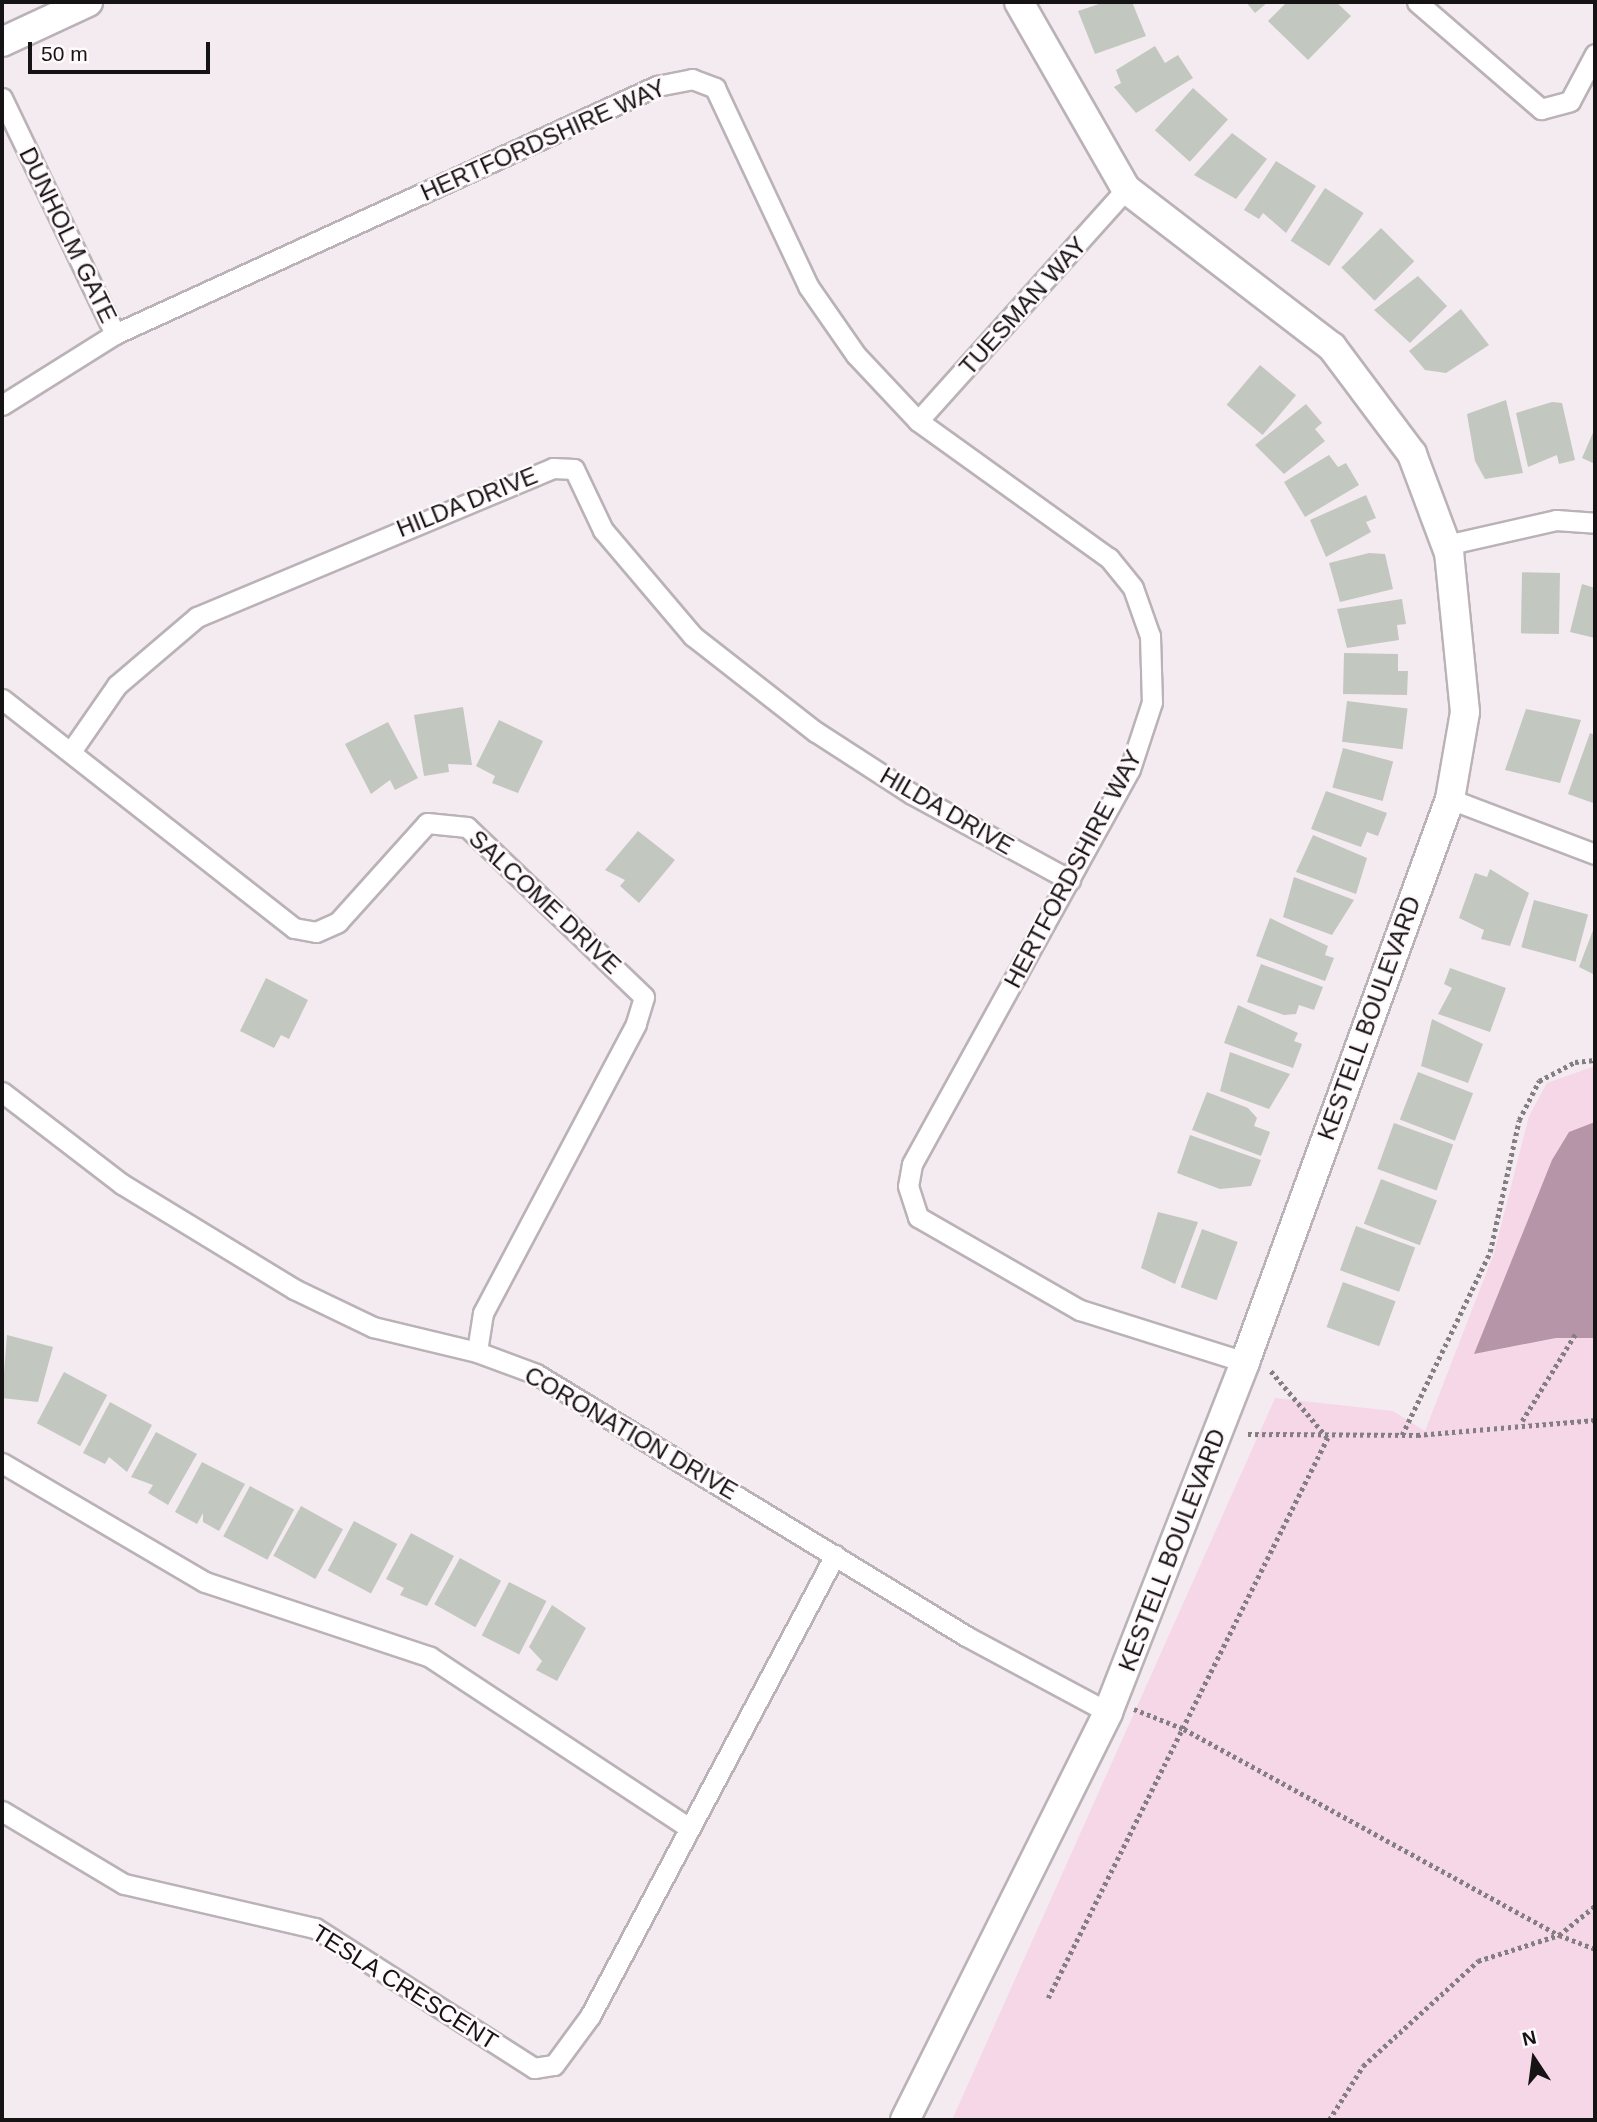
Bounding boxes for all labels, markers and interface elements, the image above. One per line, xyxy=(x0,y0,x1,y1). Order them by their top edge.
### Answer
scale bar xyxy=(32,28,214,72)
text: 50 m xyxy=(41,42,88,65)
street label: HERTFORDSHIRE WAY xyxy=(416,73,670,207)
street label: DUNHOLM GATE xyxy=(13,143,123,327)
street label: TUESMAN WAY xyxy=(953,231,1093,381)
street label: HILDA DRIVE xyxy=(392,460,542,544)
street label: HERTFORDSHIRE WAY xyxy=(998,745,1148,993)
street label: HILDA DRIVE xyxy=(875,761,1019,861)
street label: SALCOME DRIVE xyxy=(463,824,627,980)
street label: KESTELL BOULEVARD xyxy=(1311,892,1427,1144)
street label: CORONATION DRIVE xyxy=(519,1360,743,1506)
street label: KESTELL BOULEVARD xyxy=(1112,1424,1232,1676)
street label: TESLA CRESCENT xyxy=(306,1918,504,2056)
north arrow xyxy=(1499,2024,1569,2094)
text: N xyxy=(1520,2026,1538,2050)

